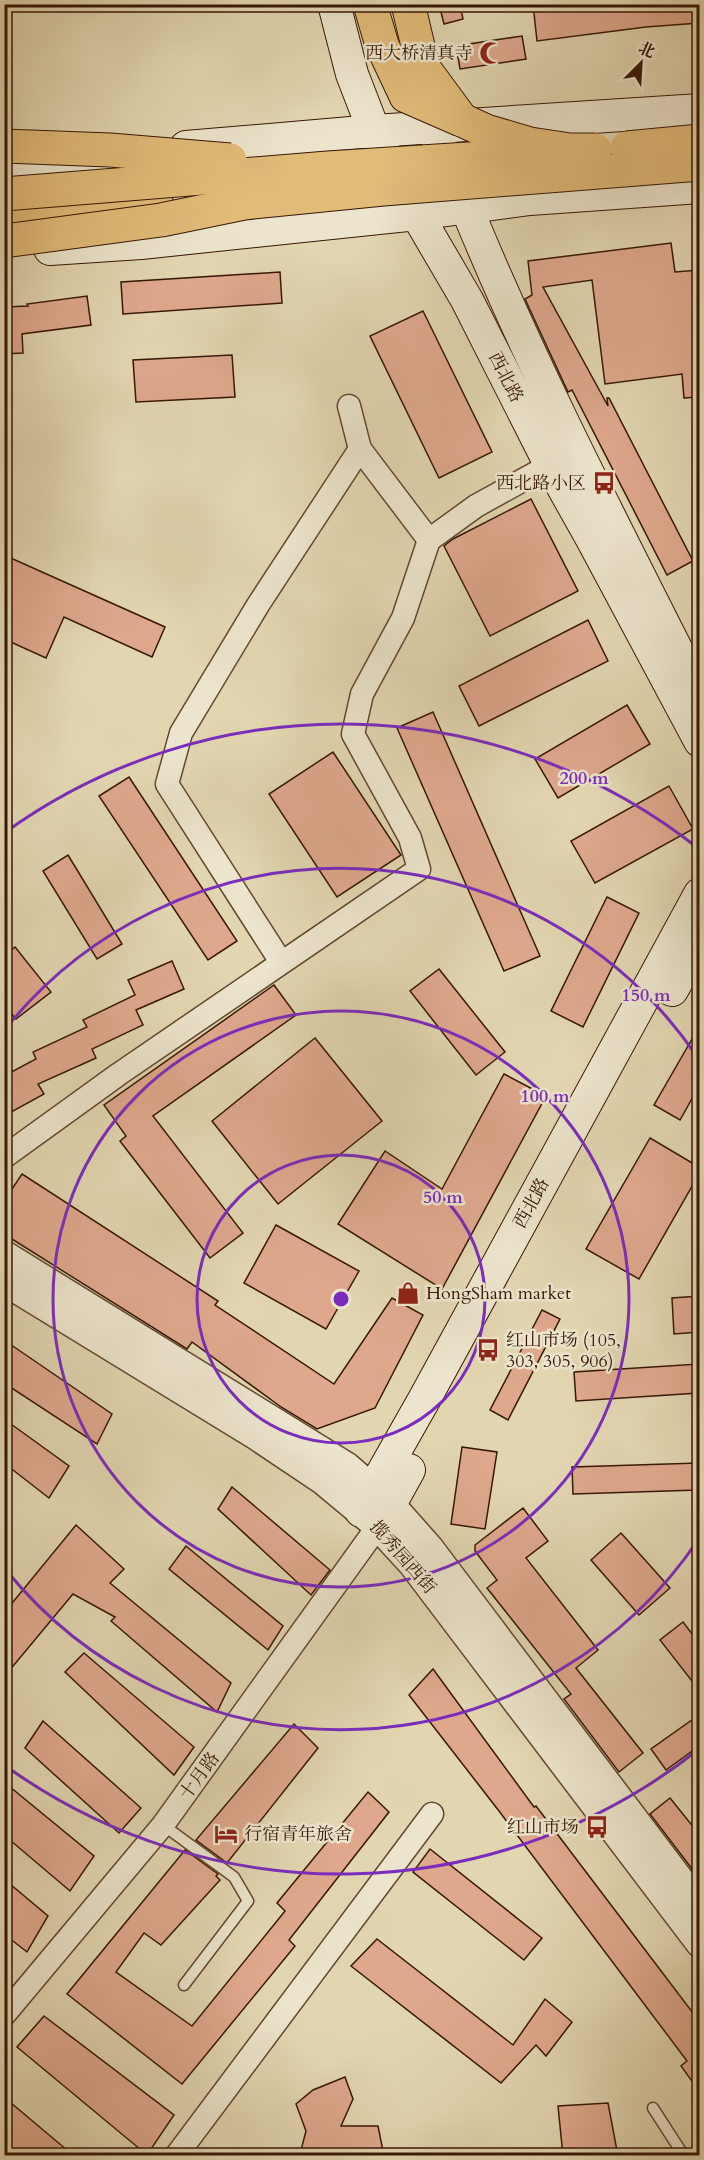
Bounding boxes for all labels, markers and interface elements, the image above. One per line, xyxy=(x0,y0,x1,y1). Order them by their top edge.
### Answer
north arrow xyxy=(611,33,671,93)
text: 北 xyxy=(635,37,658,64)
mosque icon: 西大桥清真寺 xyxy=(478,40,504,66)
place label: 西大桥清真寺 xyxy=(365,41,473,66)
street label: 西北路 xyxy=(482,347,529,407)
bus stop icon: 西北路小区 xyxy=(591,470,617,496)
place label: 西北路小区 xyxy=(496,471,586,496)
text: 200 m xyxy=(559,766,609,791)
text: 150 m xyxy=(621,983,671,1008)
text: 100 m xyxy=(520,1084,570,1109)
street label: 西北路 xyxy=(507,1174,555,1233)
text: 50 m xyxy=(423,1185,463,1210)
shop icon: HongSham market xyxy=(395,1280,421,1306)
place label: HongSham market xyxy=(426,1281,571,1306)
centre of rings xyxy=(331,1289,351,1309)
place label: 红山市场 (105, 303, 305, 906) xyxy=(506,1328,621,1374)
bus stop icon: 红山市场 (105, 303, 305, 906) xyxy=(475,1337,501,1363)
street label: 揽秀园西街 xyxy=(364,1515,442,1599)
street label: 十月路 xyxy=(173,1747,225,1805)
bus stop icon: 红山市场 xyxy=(584,1814,610,1840)
place label: 红山市场 xyxy=(507,1815,579,1840)
hotel icon: 行宿青年旅舍 xyxy=(213,1821,239,1847)
place label: 行宿青年旅舍 xyxy=(244,1822,352,1847)

